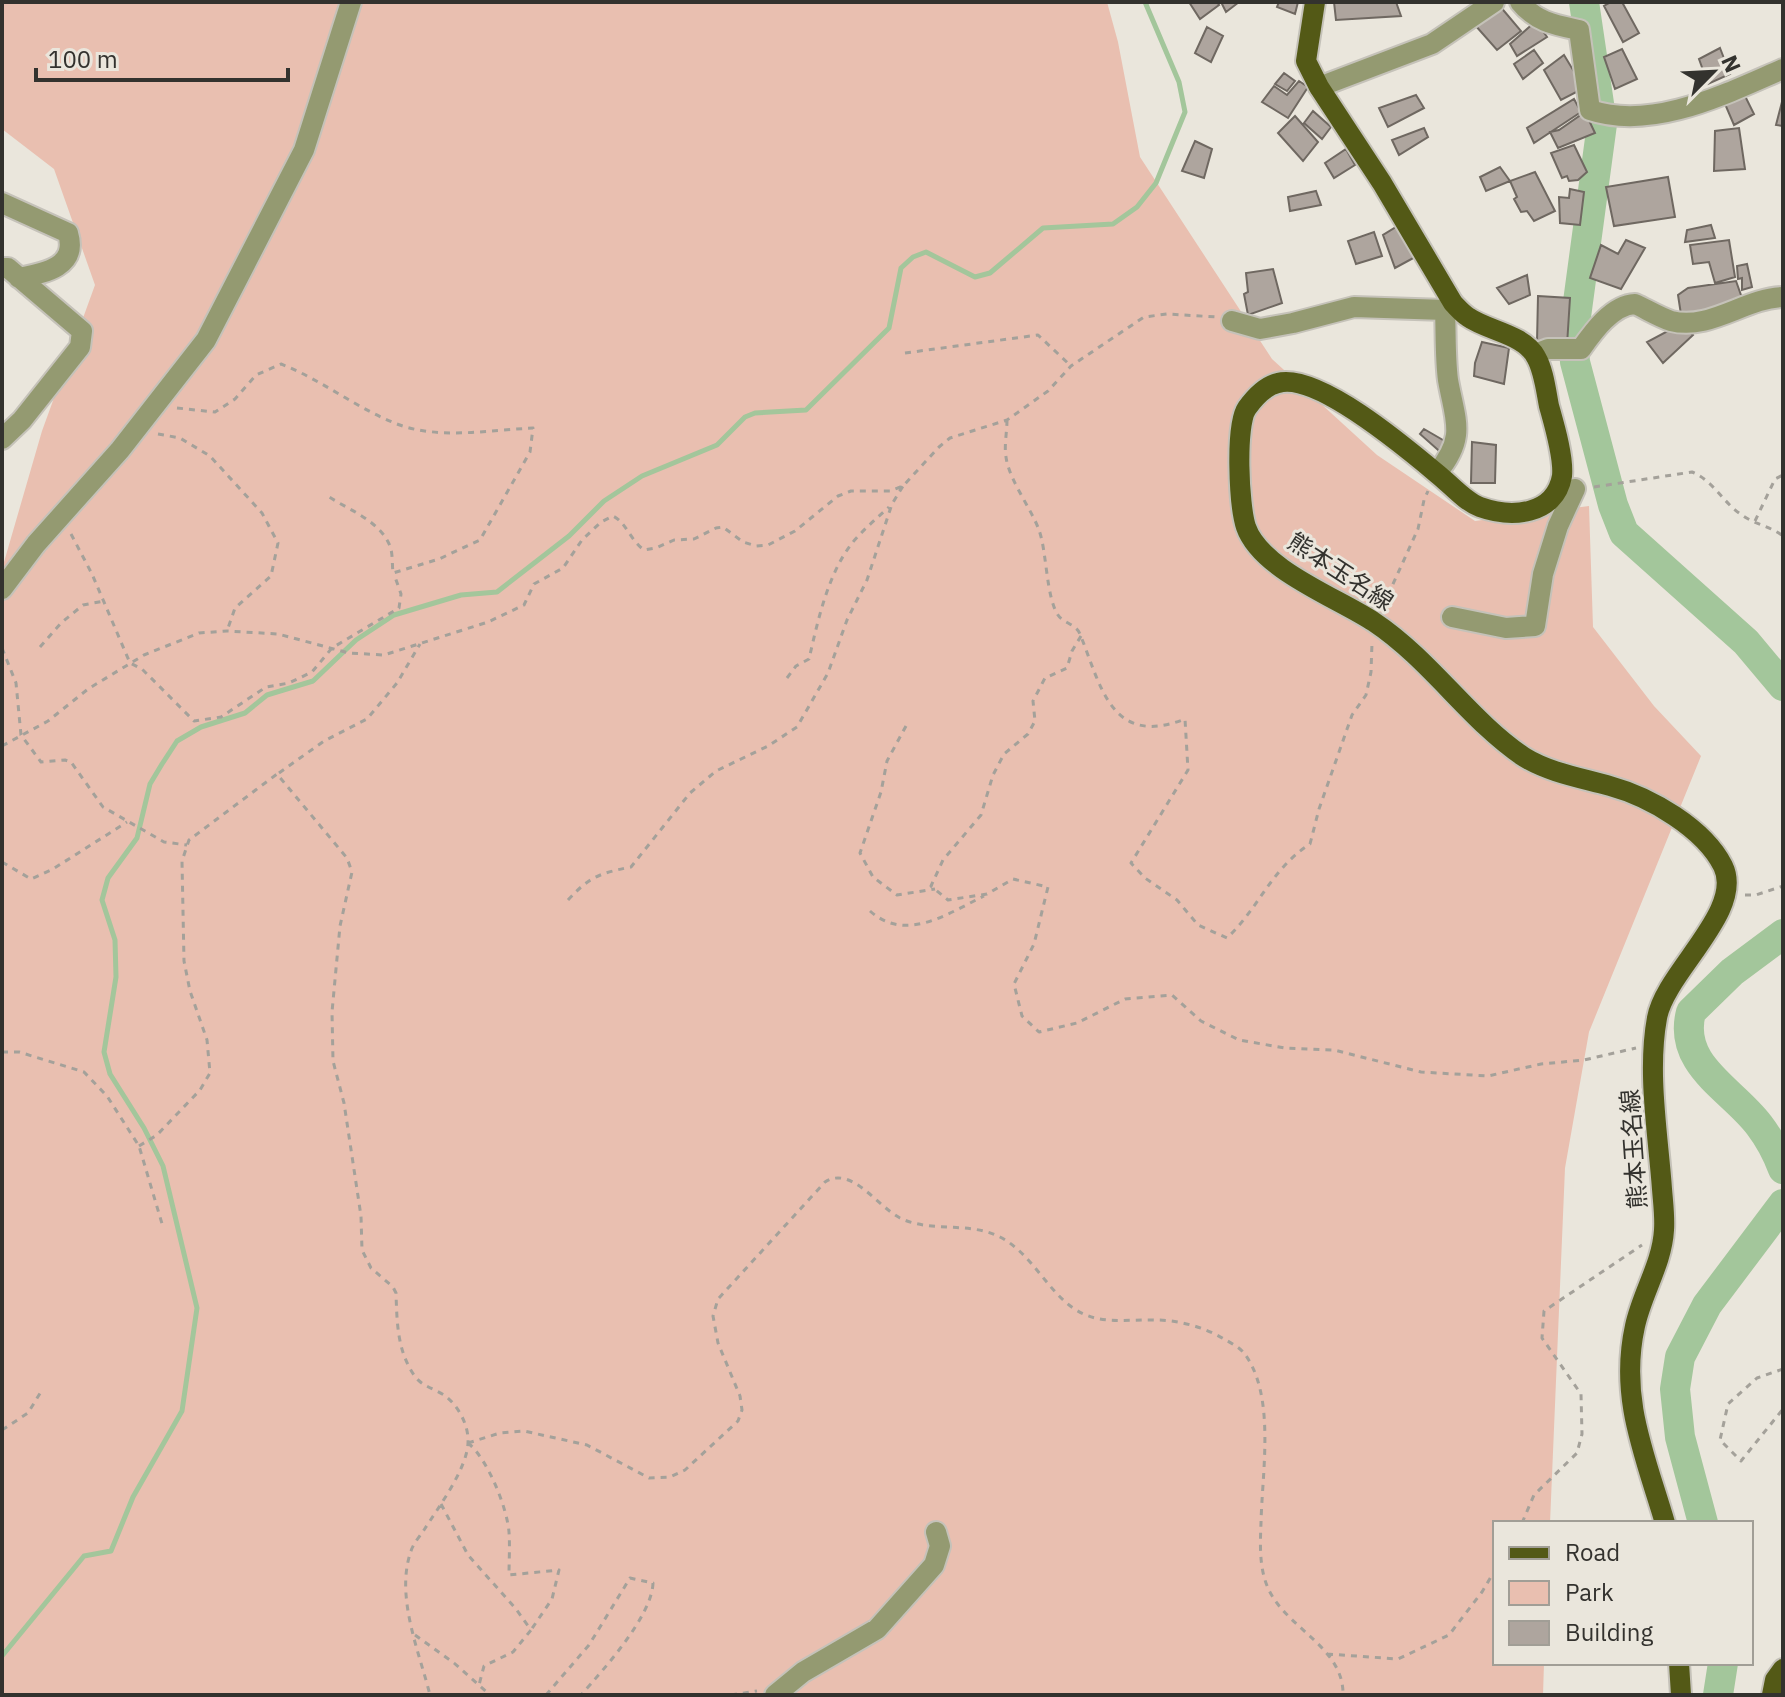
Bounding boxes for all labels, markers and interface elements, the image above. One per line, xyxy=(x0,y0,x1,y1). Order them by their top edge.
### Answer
scale bar xyxy=(36,32,288,82)
north arrow xyxy=(1673,32,1753,112)
text: 100 m xyxy=(48,43,118,75)
text: N xyxy=(1715,50,1748,77)
street label: 熊本玉名線 xyxy=(1282,525,1400,617)
street label: 熊本玉名線 xyxy=(1613,1088,1653,1210)
legend xyxy=(1493,1521,1753,1665)
text: Road xyxy=(1565,1536,1620,1568)
text: Park xyxy=(1565,1576,1614,1608)
text: Building xyxy=(1565,1616,1653,1648)

